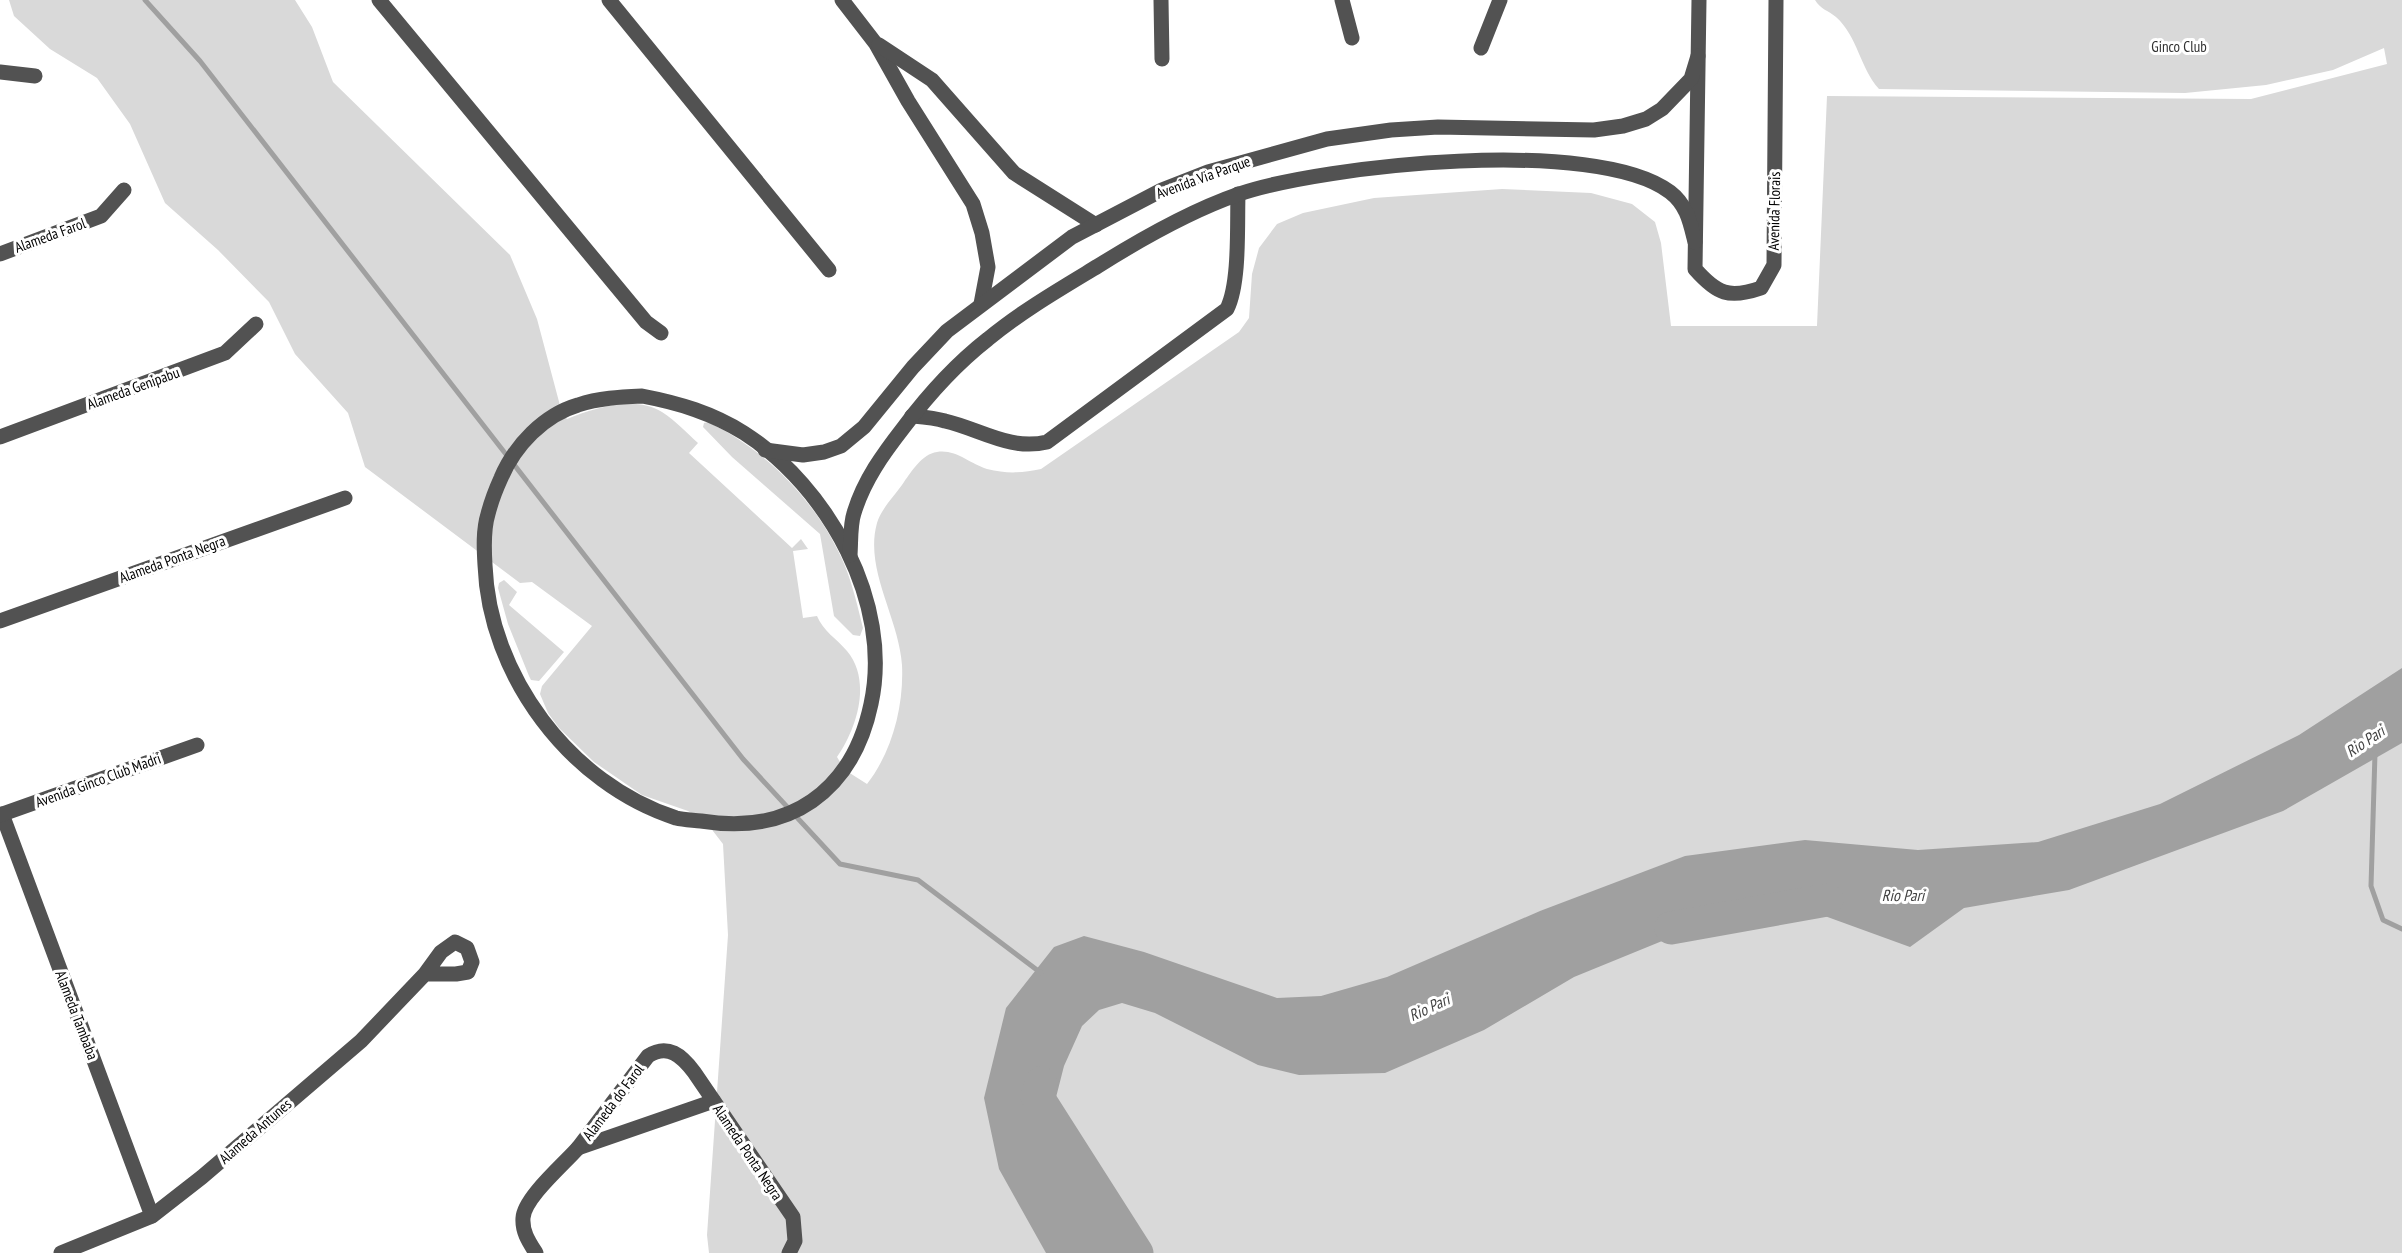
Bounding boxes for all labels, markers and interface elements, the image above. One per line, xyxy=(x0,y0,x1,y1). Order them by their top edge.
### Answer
park label: Ginco Club xyxy=(2151,37,2207,56)
street label: Avenida Via Parque xyxy=(1153,151,1253,203)
street label: Avenida Florais xyxy=(1764,171,1784,251)
street label: Alameda Farol xyxy=(12,213,89,257)
street label: Alameda Genipabu xyxy=(84,362,182,414)
street label: Alameda Ponta Negra xyxy=(116,531,228,587)
water label: Rio Pari xyxy=(2342,719,2390,761)
street label: Avenida Ginco Club Madri xyxy=(33,748,163,812)
water label: Rio Pari xyxy=(1882,885,1927,905)
street label: Alameda Tambaba xyxy=(51,968,103,1062)
water label: Rio Pari xyxy=(1406,988,1455,1025)
street label: Alameda do Farol xyxy=(578,1060,648,1144)
street label: Alameda Antunes xyxy=(215,1094,295,1168)
street label: Alameda Ponta Negra xyxy=(709,1100,787,1204)

